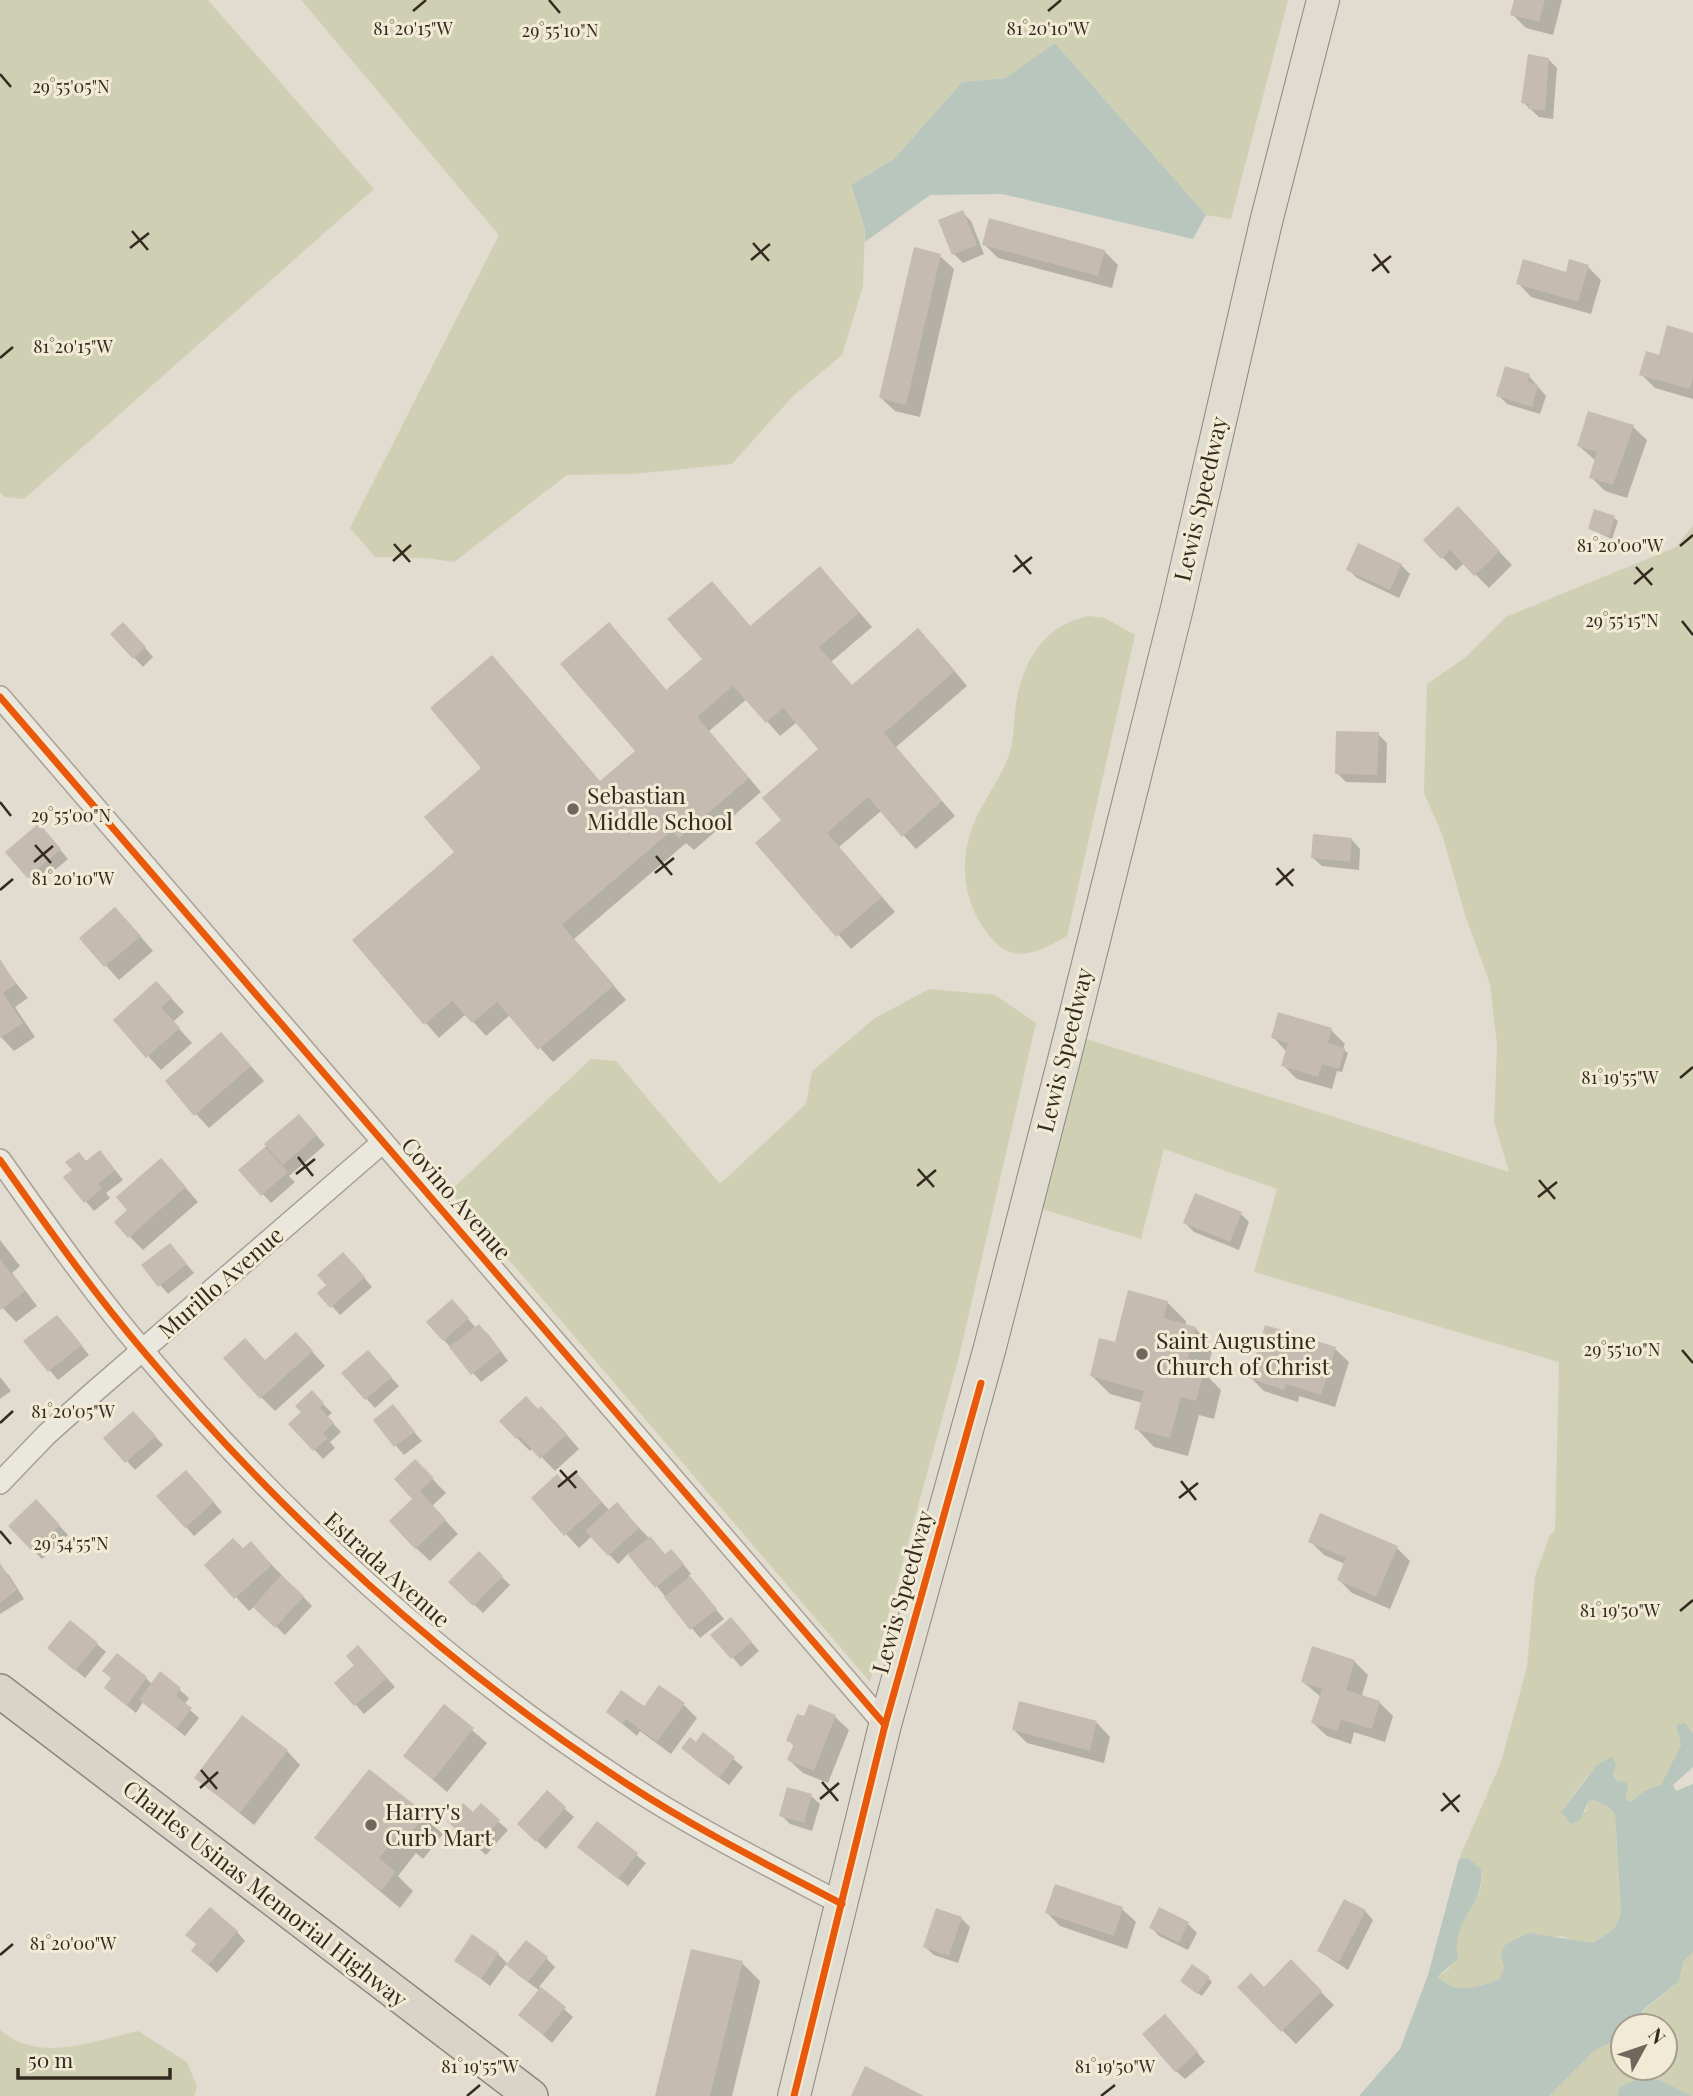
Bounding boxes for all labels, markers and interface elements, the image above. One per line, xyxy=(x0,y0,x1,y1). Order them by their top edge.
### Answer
text: 81°20'15"W xyxy=(373,16,453,40)
text: 81°20'10"W xyxy=(1007,16,1090,40)
text: 29°55'10"N xyxy=(522,18,599,42)
text: 29°55'05"N xyxy=(32,74,110,98)
text: 81°20'15"W xyxy=(33,334,113,358)
street label: Lewis Speedway xyxy=(1165,413,1234,584)
text: 81°20'00"W xyxy=(1577,533,1664,557)
text: 29°55'15"N xyxy=(1585,608,1659,632)
place label: Sebastian Middle School xyxy=(587,779,733,836)
marker: Sebastian Middle School xyxy=(565,801,581,817)
text: 29°55'00"N xyxy=(31,803,112,827)
text: 81°20'10"W xyxy=(32,866,115,890)
street label: Lewis Speedway xyxy=(1028,964,1099,1135)
text: 81°19'55"W xyxy=(1581,1065,1659,1089)
street label: Covino Avenue xyxy=(395,1130,519,1266)
street label: Murillo Avenue xyxy=(151,1219,289,1345)
place label: Saint Augustine Church of Christ xyxy=(1156,1324,1330,1381)
text: 29°55'10"N xyxy=(1584,1337,1661,1361)
marker: Saint Augustine Church of Christ xyxy=(1134,1346,1150,1362)
text: 81°20'05"W xyxy=(31,1399,116,1423)
street label: Estrada Avenue xyxy=(318,1504,458,1634)
street label: Lewis Speedway xyxy=(863,1506,940,1677)
text: 29°54'55"N xyxy=(33,1531,109,1555)
text: 81°19'50"W xyxy=(1580,1598,1661,1622)
street label: Charles Usinas Memorial Highway xyxy=(117,1772,415,2014)
place label: Harry's Curb Mart xyxy=(385,1795,493,1852)
marker: Harry's Curb Mart xyxy=(363,1817,379,1833)
text: 81°20'00"W xyxy=(30,1931,117,1955)
north arrow xyxy=(1609,2012,1679,2082)
text: N xyxy=(1643,2022,1672,2049)
scale bar xyxy=(18,2036,170,2080)
text: 50 m xyxy=(28,2045,74,2073)
text: 81°19'55"W xyxy=(441,2054,519,2078)
text: 81°19'50"W xyxy=(1075,2054,1156,2078)

